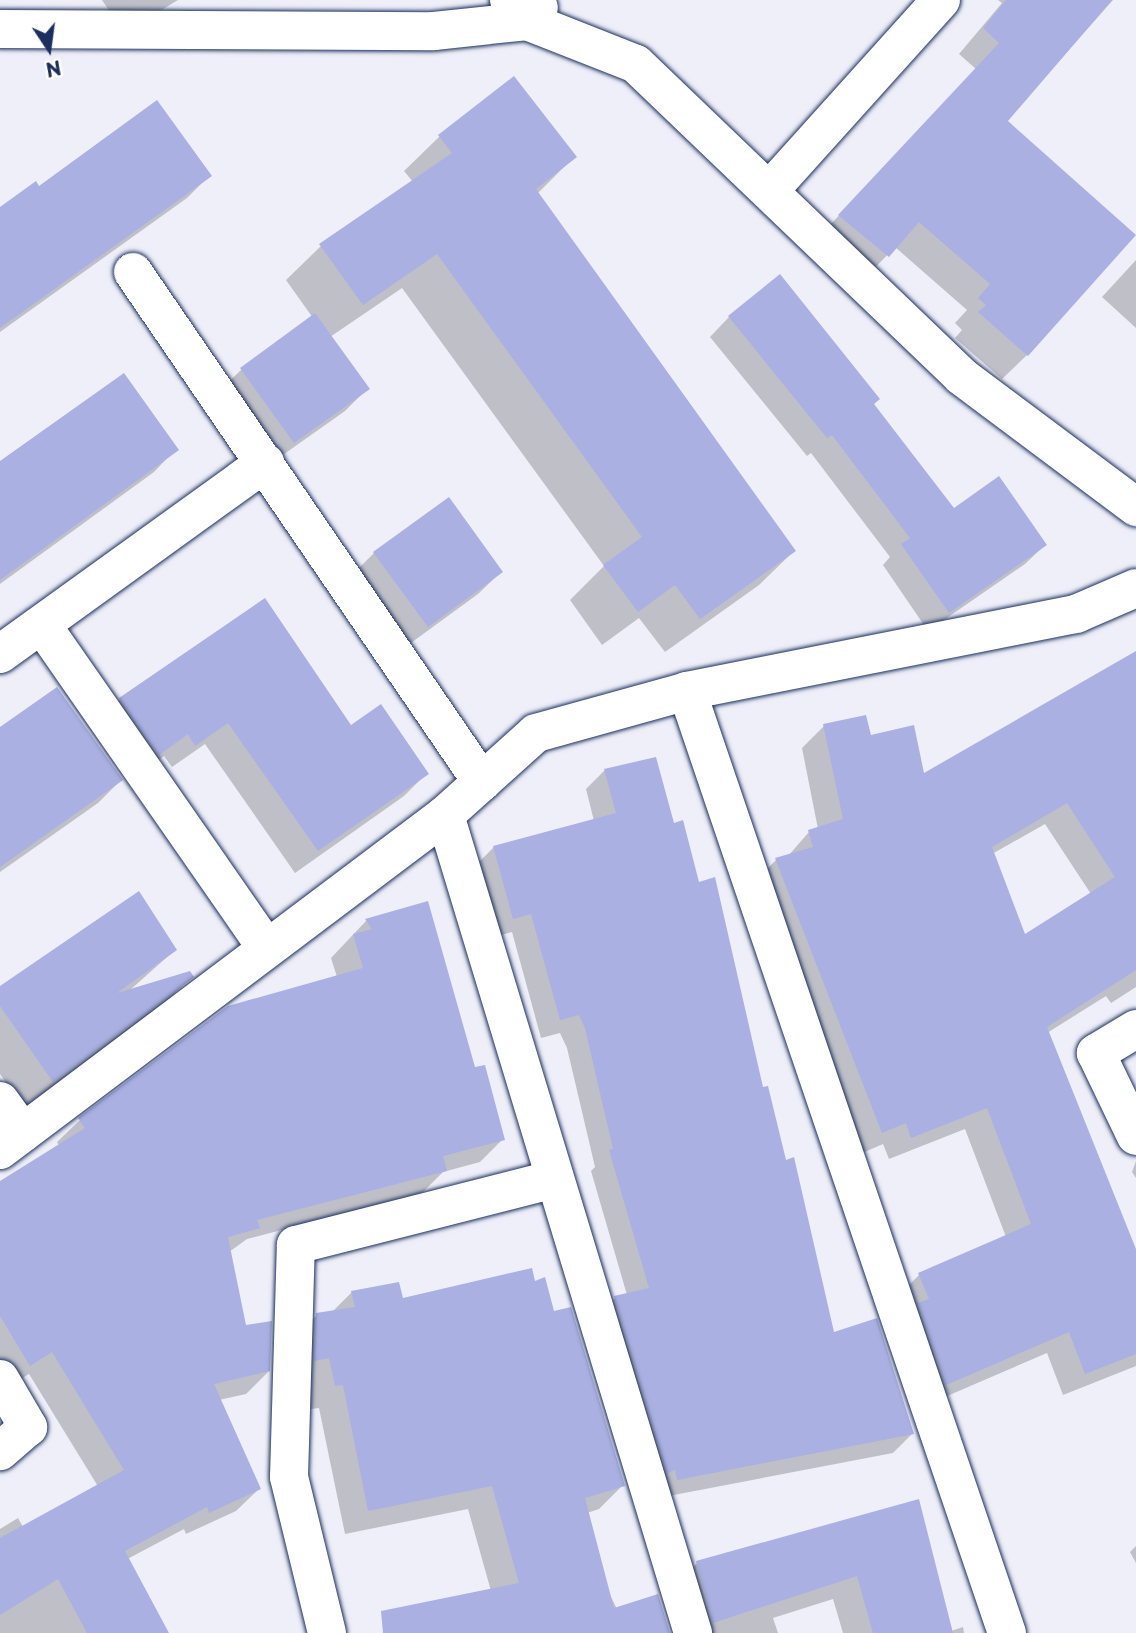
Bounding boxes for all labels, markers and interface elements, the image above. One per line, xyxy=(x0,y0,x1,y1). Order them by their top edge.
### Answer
north arrow xyxy=(14,14,84,84)
text: N xyxy=(43,54,64,85)

